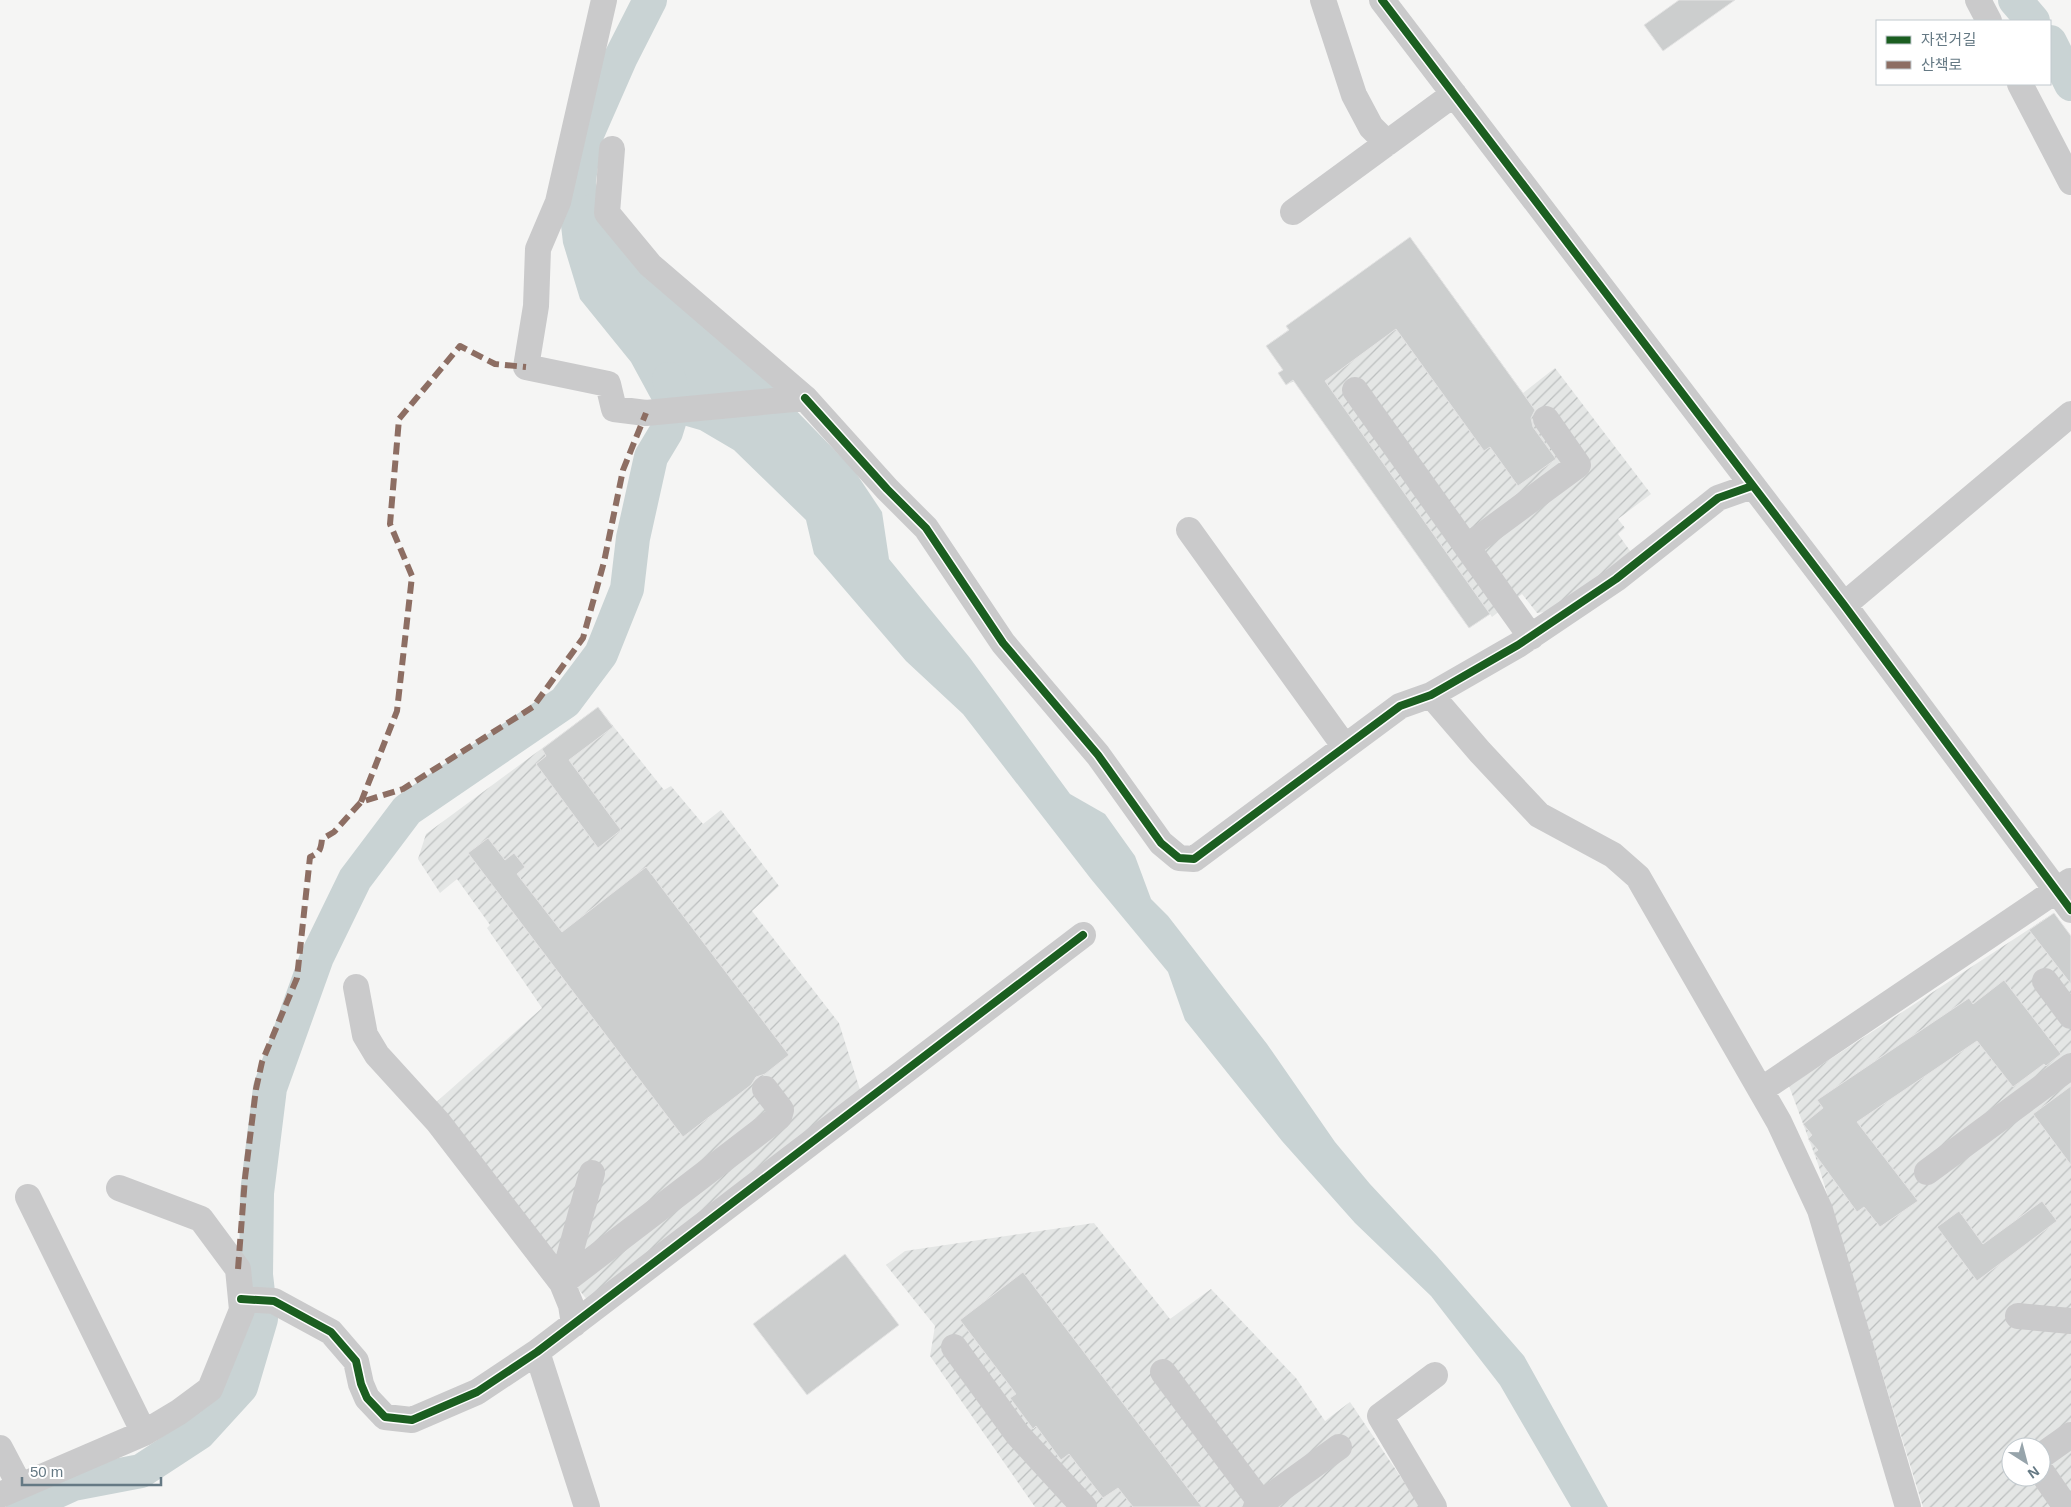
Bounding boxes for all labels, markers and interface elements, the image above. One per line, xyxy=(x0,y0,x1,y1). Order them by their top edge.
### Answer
legend xyxy=(1876,20,2051,85)
text: 자전거길 xyxy=(1921,31,1976,48)
text: 산책로 xyxy=(1921,56,1962,73)
north arrow xyxy=(2001,1437,2051,1487)
scale bar xyxy=(22,1454,161,1486)
text: 50 m xyxy=(30,1463,63,1480)
text: N xyxy=(2025,1463,2042,1482)

